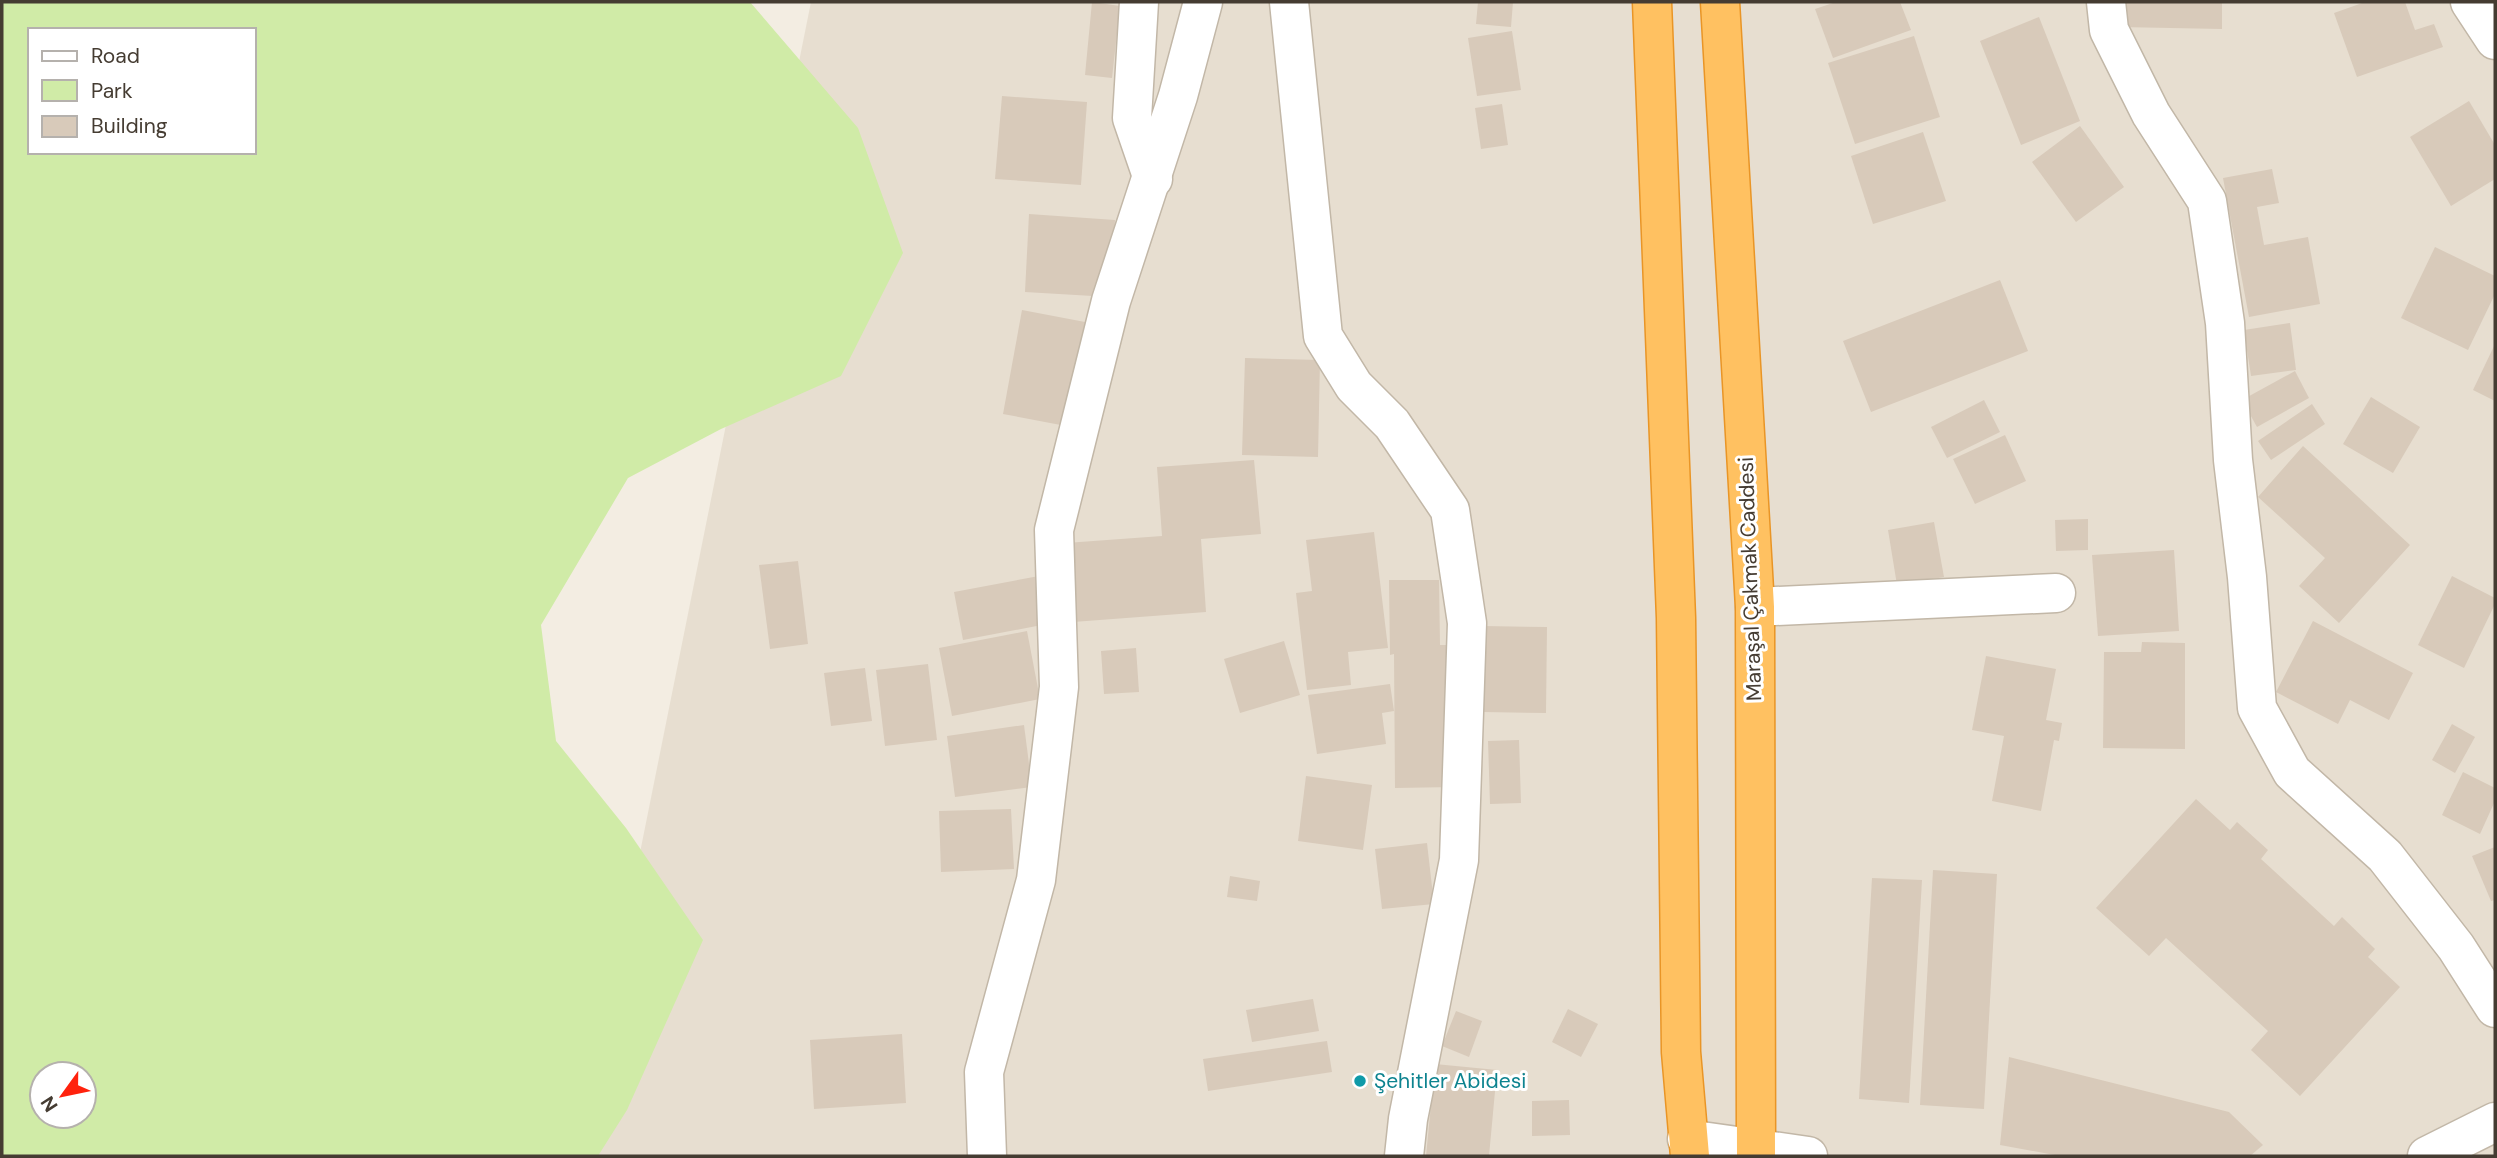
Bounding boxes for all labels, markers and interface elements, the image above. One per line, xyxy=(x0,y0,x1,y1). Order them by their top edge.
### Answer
legend xyxy=(28,28,256,154)
text: Road xyxy=(91,42,140,70)
text: Park xyxy=(91,77,133,105)
text: Building xyxy=(91,112,168,140)
street label: Maraşal Çakmak Caddesi xyxy=(1732,456,1768,702)
north arrow xyxy=(28,1060,98,1130)
place label: Şehitler Abidesi xyxy=(1374,1067,1526,1095)
marker: Şehitler Abidesi xyxy=(1352,1073,1368,1089)
text: N xyxy=(35,1091,63,1117)

